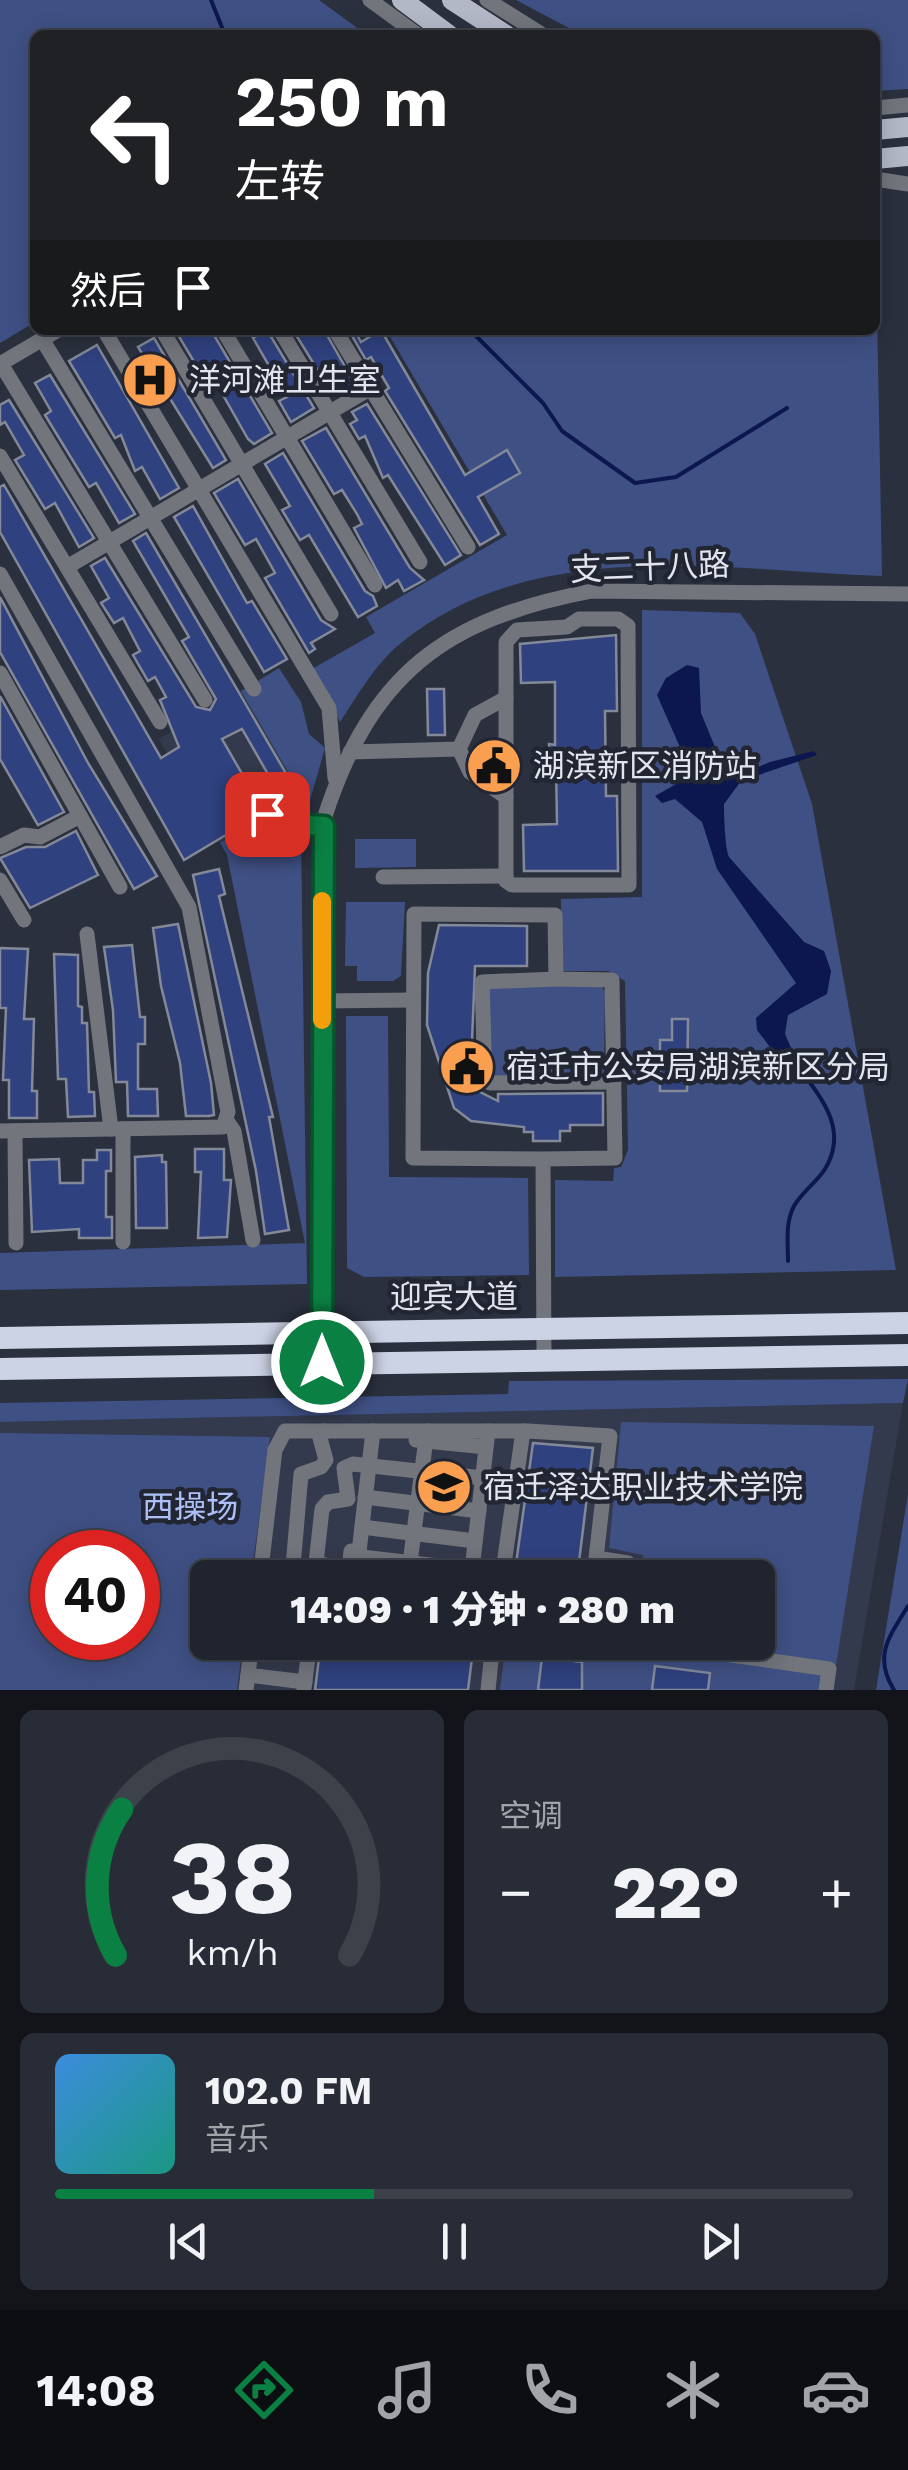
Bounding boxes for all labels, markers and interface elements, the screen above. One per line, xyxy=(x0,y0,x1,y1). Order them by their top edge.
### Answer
text: 250 m xyxy=(235,61,449,143)
icon: left xyxy=(70,70,200,200)
text: 左转 xyxy=(235,155,325,208)
icon: arrive xyxy=(166,260,221,315)
text: 然后 xyxy=(70,269,146,313)
hospital icon: 洋河滩卫生室 xyxy=(120,350,180,410)
place label: 洋河滩卫生室 xyxy=(189,361,381,399)
street label: 支二十八路 xyxy=(569,545,731,589)
public building icon: 湖滨新区消防站 xyxy=(464,736,524,796)
place label: 湖滨新区消防站 xyxy=(533,747,757,785)
pin xyxy=(225,772,310,857)
icon: arrive xyxy=(240,787,295,842)
public building icon: 宿迁市公安局湖滨新区分局 xyxy=(437,1037,497,1097)
place label: 宿迁市公安局湖滨新区分局 xyxy=(506,1048,890,1086)
street label: 迎宾大道 xyxy=(390,1278,518,1316)
position arrow xyxy=(270,1310,374,1414)
school or university icon: 宿迁泽达职业技术学院 xyxy=(414,1457,474,1517)
place label: 宿迁泽达职业技术学院 xyxy=(483,1468,803,1506)
park label: 西操场 xyxy=(142,1488,238,1526)
speed limit sign: 40 xyxy=(30,1530,160,1660)
text: 14:09 · 1 分钟 · 280 m xyxy=(290,1588,675,1632)
text: 空调 xyxy=(499,1797,563,1835)
text: 38 xyxy=(169,1816,295,1938)
text: 22° xyxy=(612,1848,740,1936)
text: − xyxy=(499,1860,532,1924)
text: + xyxy=(820,1860,853,1924)
text: km/h xyxy=(186,1932,278,1974)
text: 102.0 FM xyxy=(205,2069,372,2113)
text: 音乐 xyxy=(205,2120,269,2158)
icon: previous xyxy=(161,2214,216,2269)
icon: pause xyxy=(427,2214,482,2269)
icon: next xyxy=(693,2214,748,2269)
icon: directions xyxy=(229,2355,299,2425)
icon: music xyxy=(372,2355,442,2425)
icon: phone xyxy=(515,2355,585,2425)
icon: climate xyxy=(658,2355,728,2425)
icon: car xyxy=(801,2355,871,2425)
text: 14:08 xyxy=(37,2364,156,2417)

